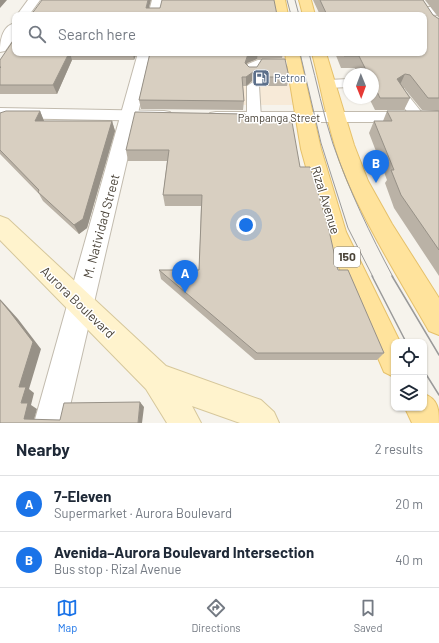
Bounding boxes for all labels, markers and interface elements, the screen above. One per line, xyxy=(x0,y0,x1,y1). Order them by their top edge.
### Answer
search box xyxy=(12,12,427,56)
icon: search xyxy=(26,23,48,45)
text: Search here xyxy=(58,25,136,43)
fuel station icon: Petron xyxy=(251,68,271,88)
north arrow xyxy=(343,68,379,104)
place label: Petron xyxy=(274,71,306,84)
street label: Pampanga Street xyxy=(238,111,320,124)
pin: B xyxy=(363,150,389,183)
street label: Rizal Avenue xyxy=(308,164,344,236)
street label: M. Natividad Street xyxy=(79,172,123,280)
your location xyxy=(236,215,256,235)
road number: 150 xyxy=(334,247,360,267)
pin: A xyxy=(172,260,198,293)
street label: Aurora Boulevard xyxy=(38,263,118,341)
map controls xyxy=(391,339,427,411)
button: locate xyxy=(391,339,427,375)
button: layers xyxy=(391,375,427,411)
text: Nearby xyxy=(16,439,70,459)
text: 2 results xyxy=(375,441,423,457)
text: 7-Eleven xyxy=(54,487,111,505)
text: A xyxy=(25,496,33,512)
text: 20 m xyxy=(395,496,423,512)
text: Supermarket · Aurora Boulevard xyxy=(54,505,232,521)
text: Avenida–Aurora Boulevard Intersection xyxy=(54,543,314,561)
text: B xyxy=(25,552,33,568)
text: 40 m xyxy=(395,552,423,568)
text: Bus stop · Rizal Avenue xyxy=(54,561,181,577)
tab: Map xyxy=(56,597,78,634)
tab: Directions xyxy=(191,597,241,634)
tab: Saved xyxy=(354,597,383,634)

